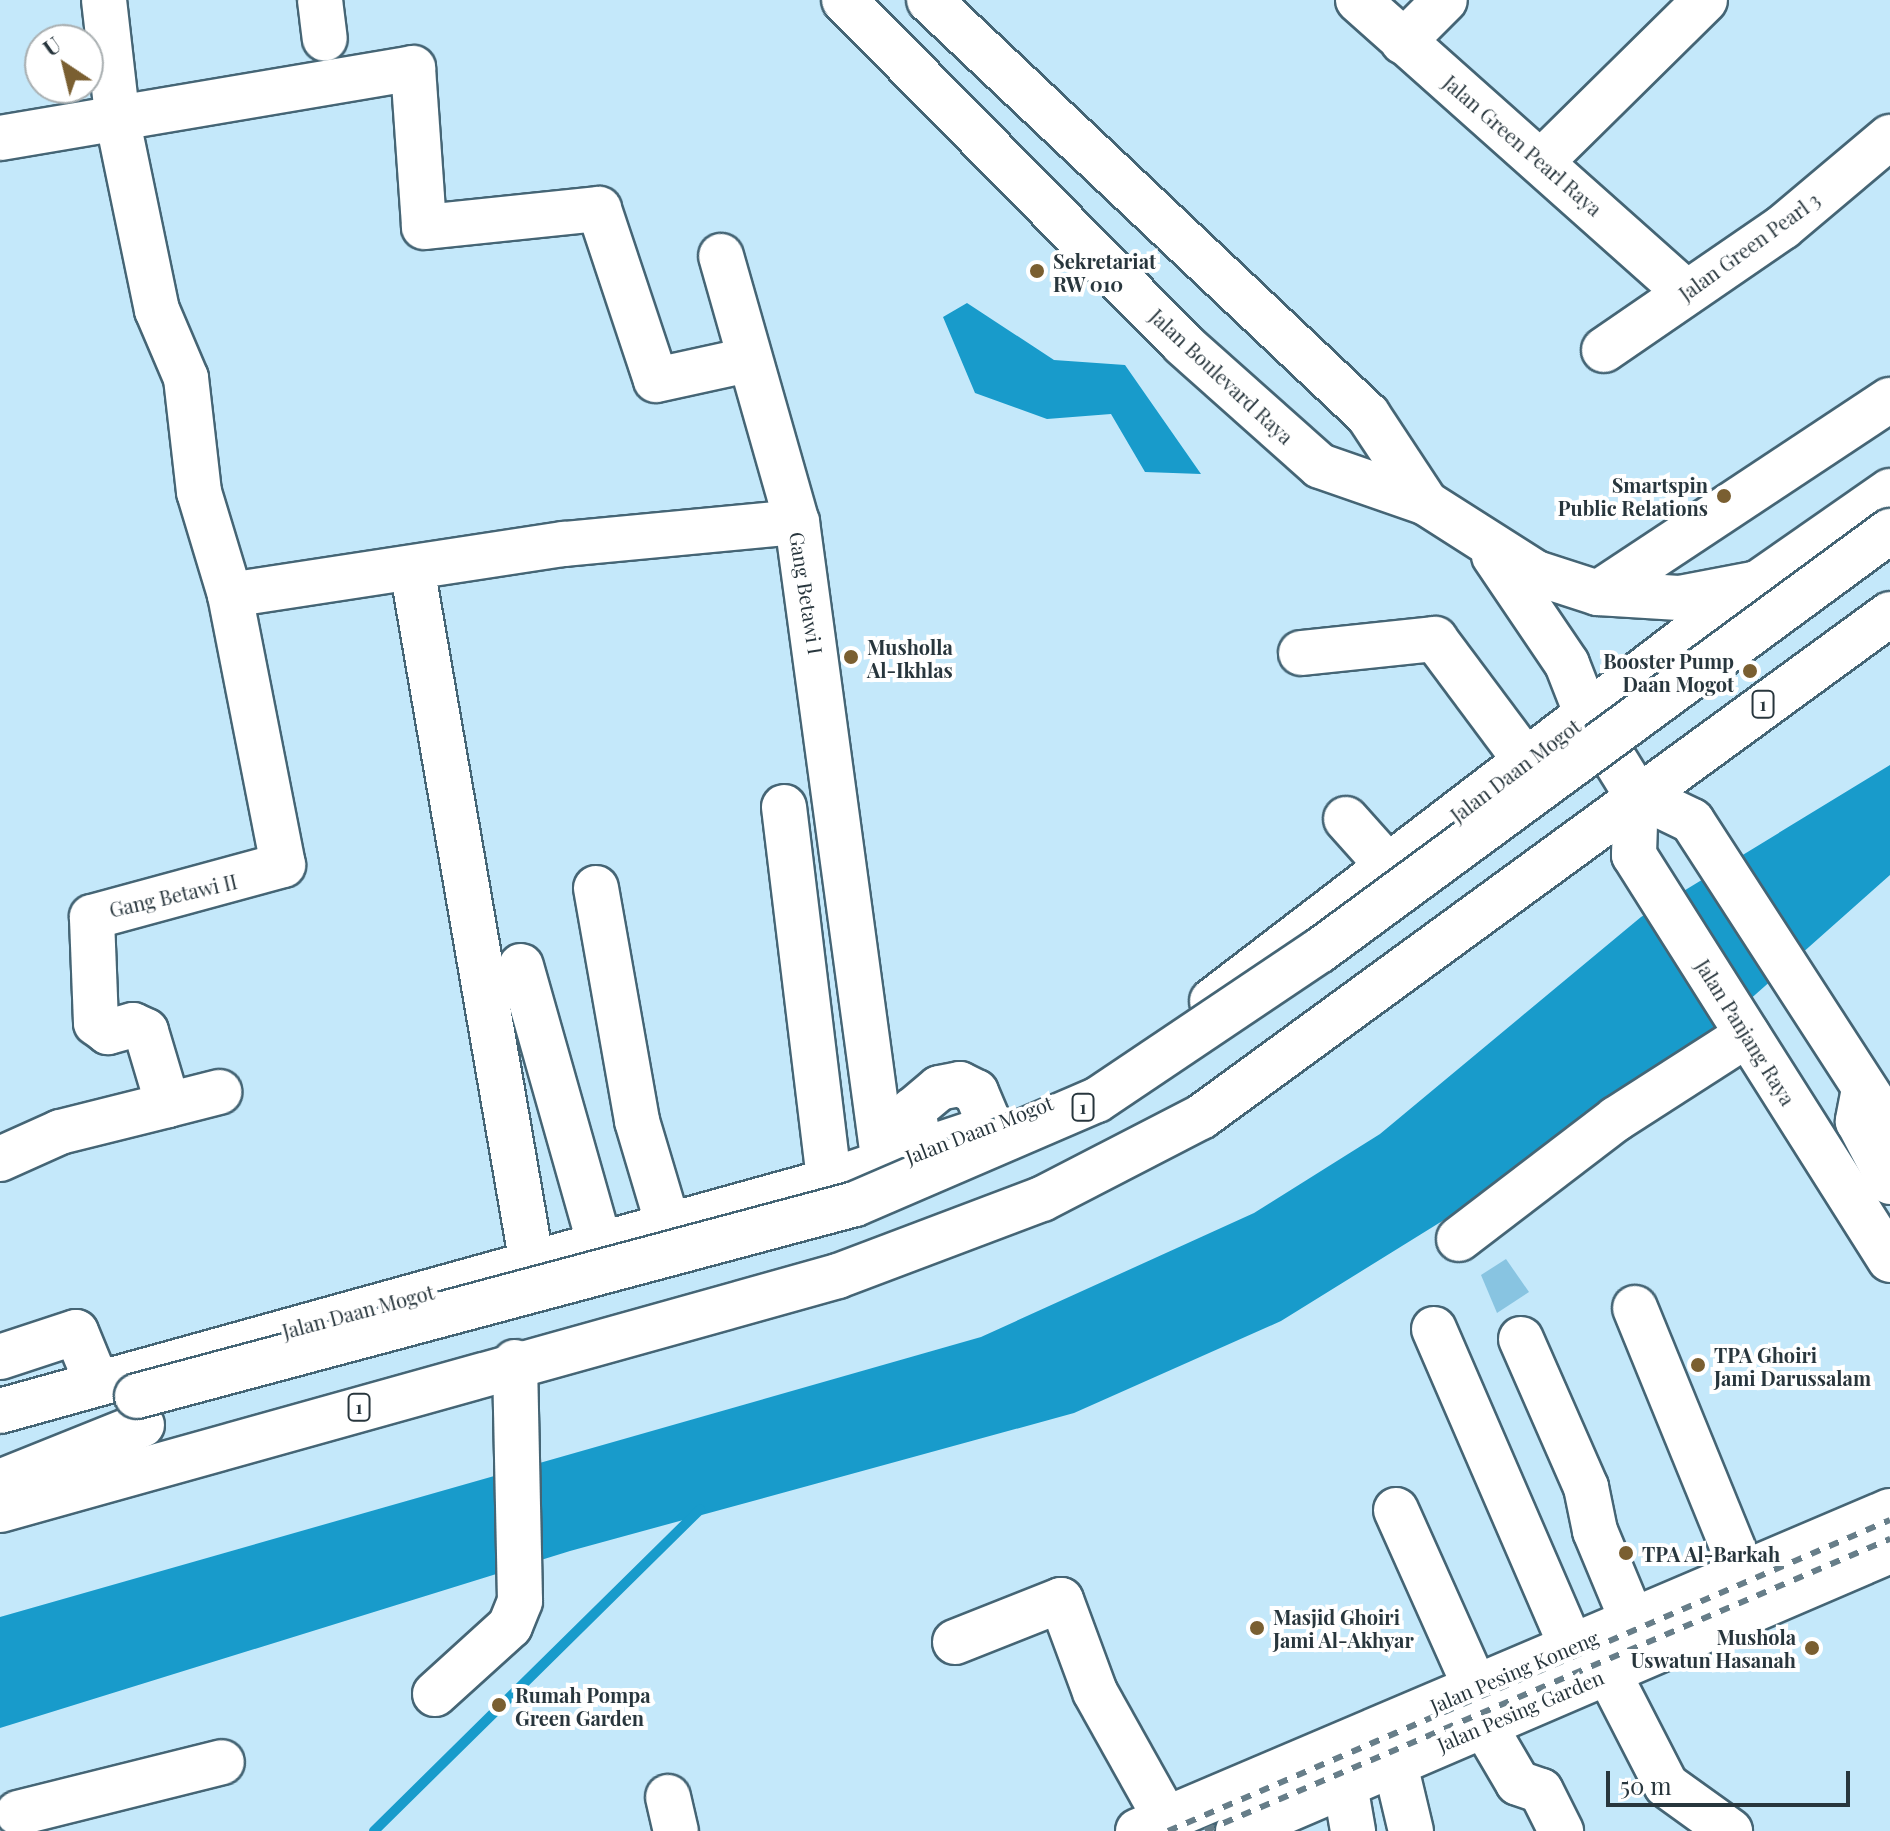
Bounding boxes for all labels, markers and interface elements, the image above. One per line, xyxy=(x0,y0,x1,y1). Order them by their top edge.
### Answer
north arrow xyxy=(24,24,104,104)
text: U xyxy=(37,29,66,63)
street label: Jalan Green Pearl Raya xyxy=(1439,70,1607,220)
street label: Jalan Green Pearl 3 xyxy=(1674,187,1824,305)
place label: Sekretariat RW 010 xyxy=(1053,248,1156,295)
marker: Sekretariat RW 010 xyxy=(1028,262,1046,280)
street label: Jalan Boulevard Raya xyxy=(1146,304,1298,448)
place label: Smartspin Public Relations xyxy=(1558,472,1708,519)
marker: Smartspin Public Relations xyxy=(1715,487,1733,505)
street label: Gang Betawi I xyxy=(785,530,829,656)
place label: Musholla Al-Ikhlas xyxy=(867,634,953,681)
marker: Musholla Al-Ikhlas xyxy=(842,648,860,666)
place label: Booster Pump Daan Mogot xyxy=(1603,648,1734,695)
marker: Booster Pump Daan Mogot xyxy=(1741,662,1759,680)
road number: 1 xyxy=(1751,690,1775,718)
street label: Jalan Daan Mogot xyxy=(1445,713,1585,827)
street label: Gang Betawi II xyxy=(107,869,239,921)
street label: Jalan Panjang Raya xyxy=(1691,955,1801,1109)
street label: Jalan Daan Mogot xyxy=(902,1090,1056,1168)
road number: 1 xyxy=(1071,1093,1095,1121)
street label: Jalan Daan Mogot xyxy=(279,1279,437,1343)
place label: TPA Ghoiri Jami Darussalam xyxy=(1714,1342,1871,1389)
marker: TPA Ghoiri Jami Darussalam xyxy=(1689,1356,1707,1374)
road number: 1 xyxy=(347,1393,371,1421)
place label: TPA Al-Barkah xyxy=(1642,1541,1781,1565)
marker: TPA Al-Barkah xyxy=(1617,1544,1635,1562)
place label: Masjid Ghoiri Jami Al-Akhyar xyxy=(1273,1604,1415,1651)
marker: Masjid Ghoiri Jami Al-Akhyar xyxy=(1248,1619,1266,1637)
place label: Mushola Uswatun Hasanah xyxy=(1631,1624,1796,1671)
street label: Jalan Pesing Koneng xyxy=(1426,1625,1602,1717)
marker: Mushola Uswatun Hasanah xyxy=(1803,1639,1821,1657)
street label: Jalan Pesing Garden xyxy=(1433,1664,1607,1756)
place label: Rumah Pompa Green Garden xyxy=(515,1682,651,1729)
marker: Rumah Pompa Green Garden xyxy=(490,1696,508,1714)
scale bar xyxy=(1610,1755,1854,1805)
text: 50 m xyxy=(1620,1769,1672,1801)

